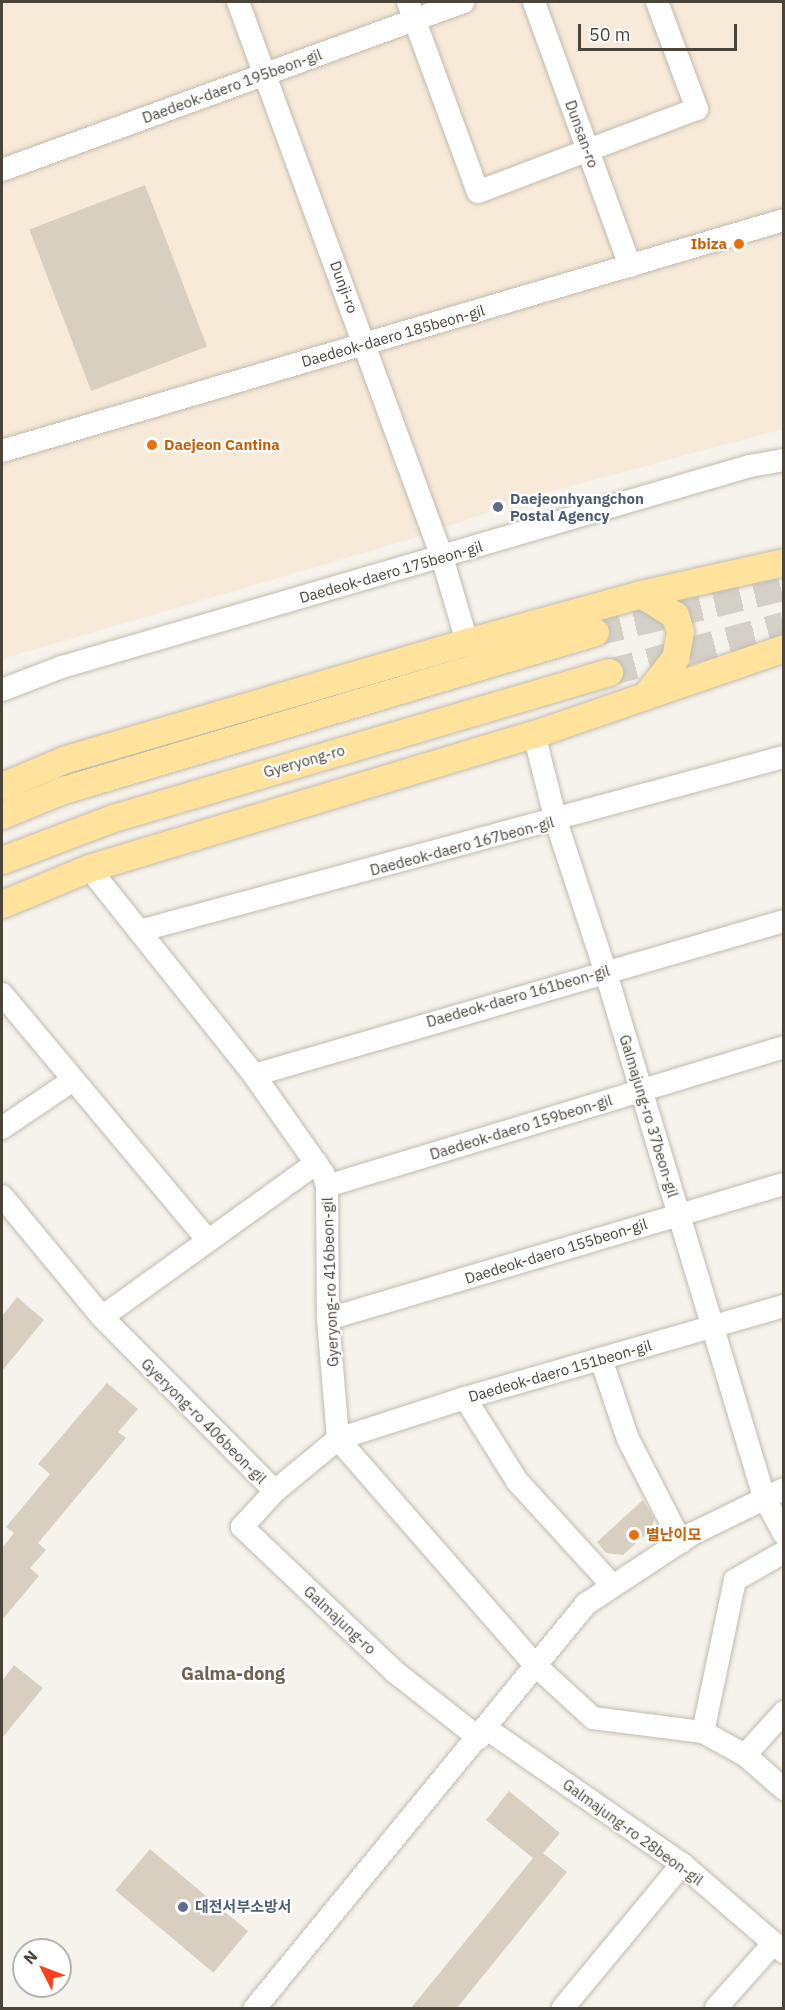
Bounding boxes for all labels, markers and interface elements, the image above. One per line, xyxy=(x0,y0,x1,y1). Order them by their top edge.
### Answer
scale bar xyxy=(581,12,740,50)
text: 50 m xyxy=(589,23,631,46)
street label: Daedeok-daero 195beon-gil xyxy=(140,45,324,127)
street label: Dunsan-ro xyxy=(561,98,603,170)
place label: Ibiza xyxy=(691,235,727,253)
marker: Ibiza xyxy=(732,237,746,251)
street label: Dunji-ro xyxy=(326,258,362,316)
street label: Daedeok-daero 185beon-gil xyxy=(299,301,487,371)
place label: Daejeon Cantina xyxy=(164,436,280,454)
marker: Daejeon Cantina xyxy=(145,438,159,452)
place label: Daejeonhyangchon Postal Agency xyxy=(510,489,644,524)
marker: Daejeonhyangchon Postal Agency xyxy=(491,500,505,514)
street label: Daedeok-daero 175beon-gil xyxy=(297,537,485,607)
street label: Gyeryong-ro xyxy=(261,741,347,781)
street label: Daedeok-daero 167beon-gil xyxy=(368,813,556,879)
street label: Daedeok-daero 161beon-gil xyxy=(424,961,612,1031)
street label: Galmajung-ro 37beon-gil xyxy=(616,1032,682,1200)
street label: Daedeok-daero 159beon-gil xyxy=(428,1091,614,1163)
street label: Gyeryong-ro 416beon-gil xyxy=(318,1197,342,1367)
street label: Daedeok-daero 155beon-gil xyxy=(463,1215,649,1287)
street label: Daedeok-daero 151beon-gil xyxy=(466,1336,654,1406)
street label: Gyeryong-ro 406beon-gil xyxy=(138,1355,270,1487)
place label: 별난이모 xyxy=(646,1526,701,1544)
marker: 별난이모 xyxy=(627,1528,641,1542)
street label: Galmajung-ro xyxy=(300,1582,380,1658)
district label: Galma-dong xyxy=(181,1663,285,1685)
street label: Galmajung-ro 28beon-gil xyxy=(559,1775,707,1889)
place label: 대전서부소방서 xyxy=(195,1898,292,1916)
marker: 대전서부소방서 xyxy=(176,1900,190,1914)
north arrow xyxy=(12,1938,72,1998)
text: N xyxy=(19,1946,41,1968)

